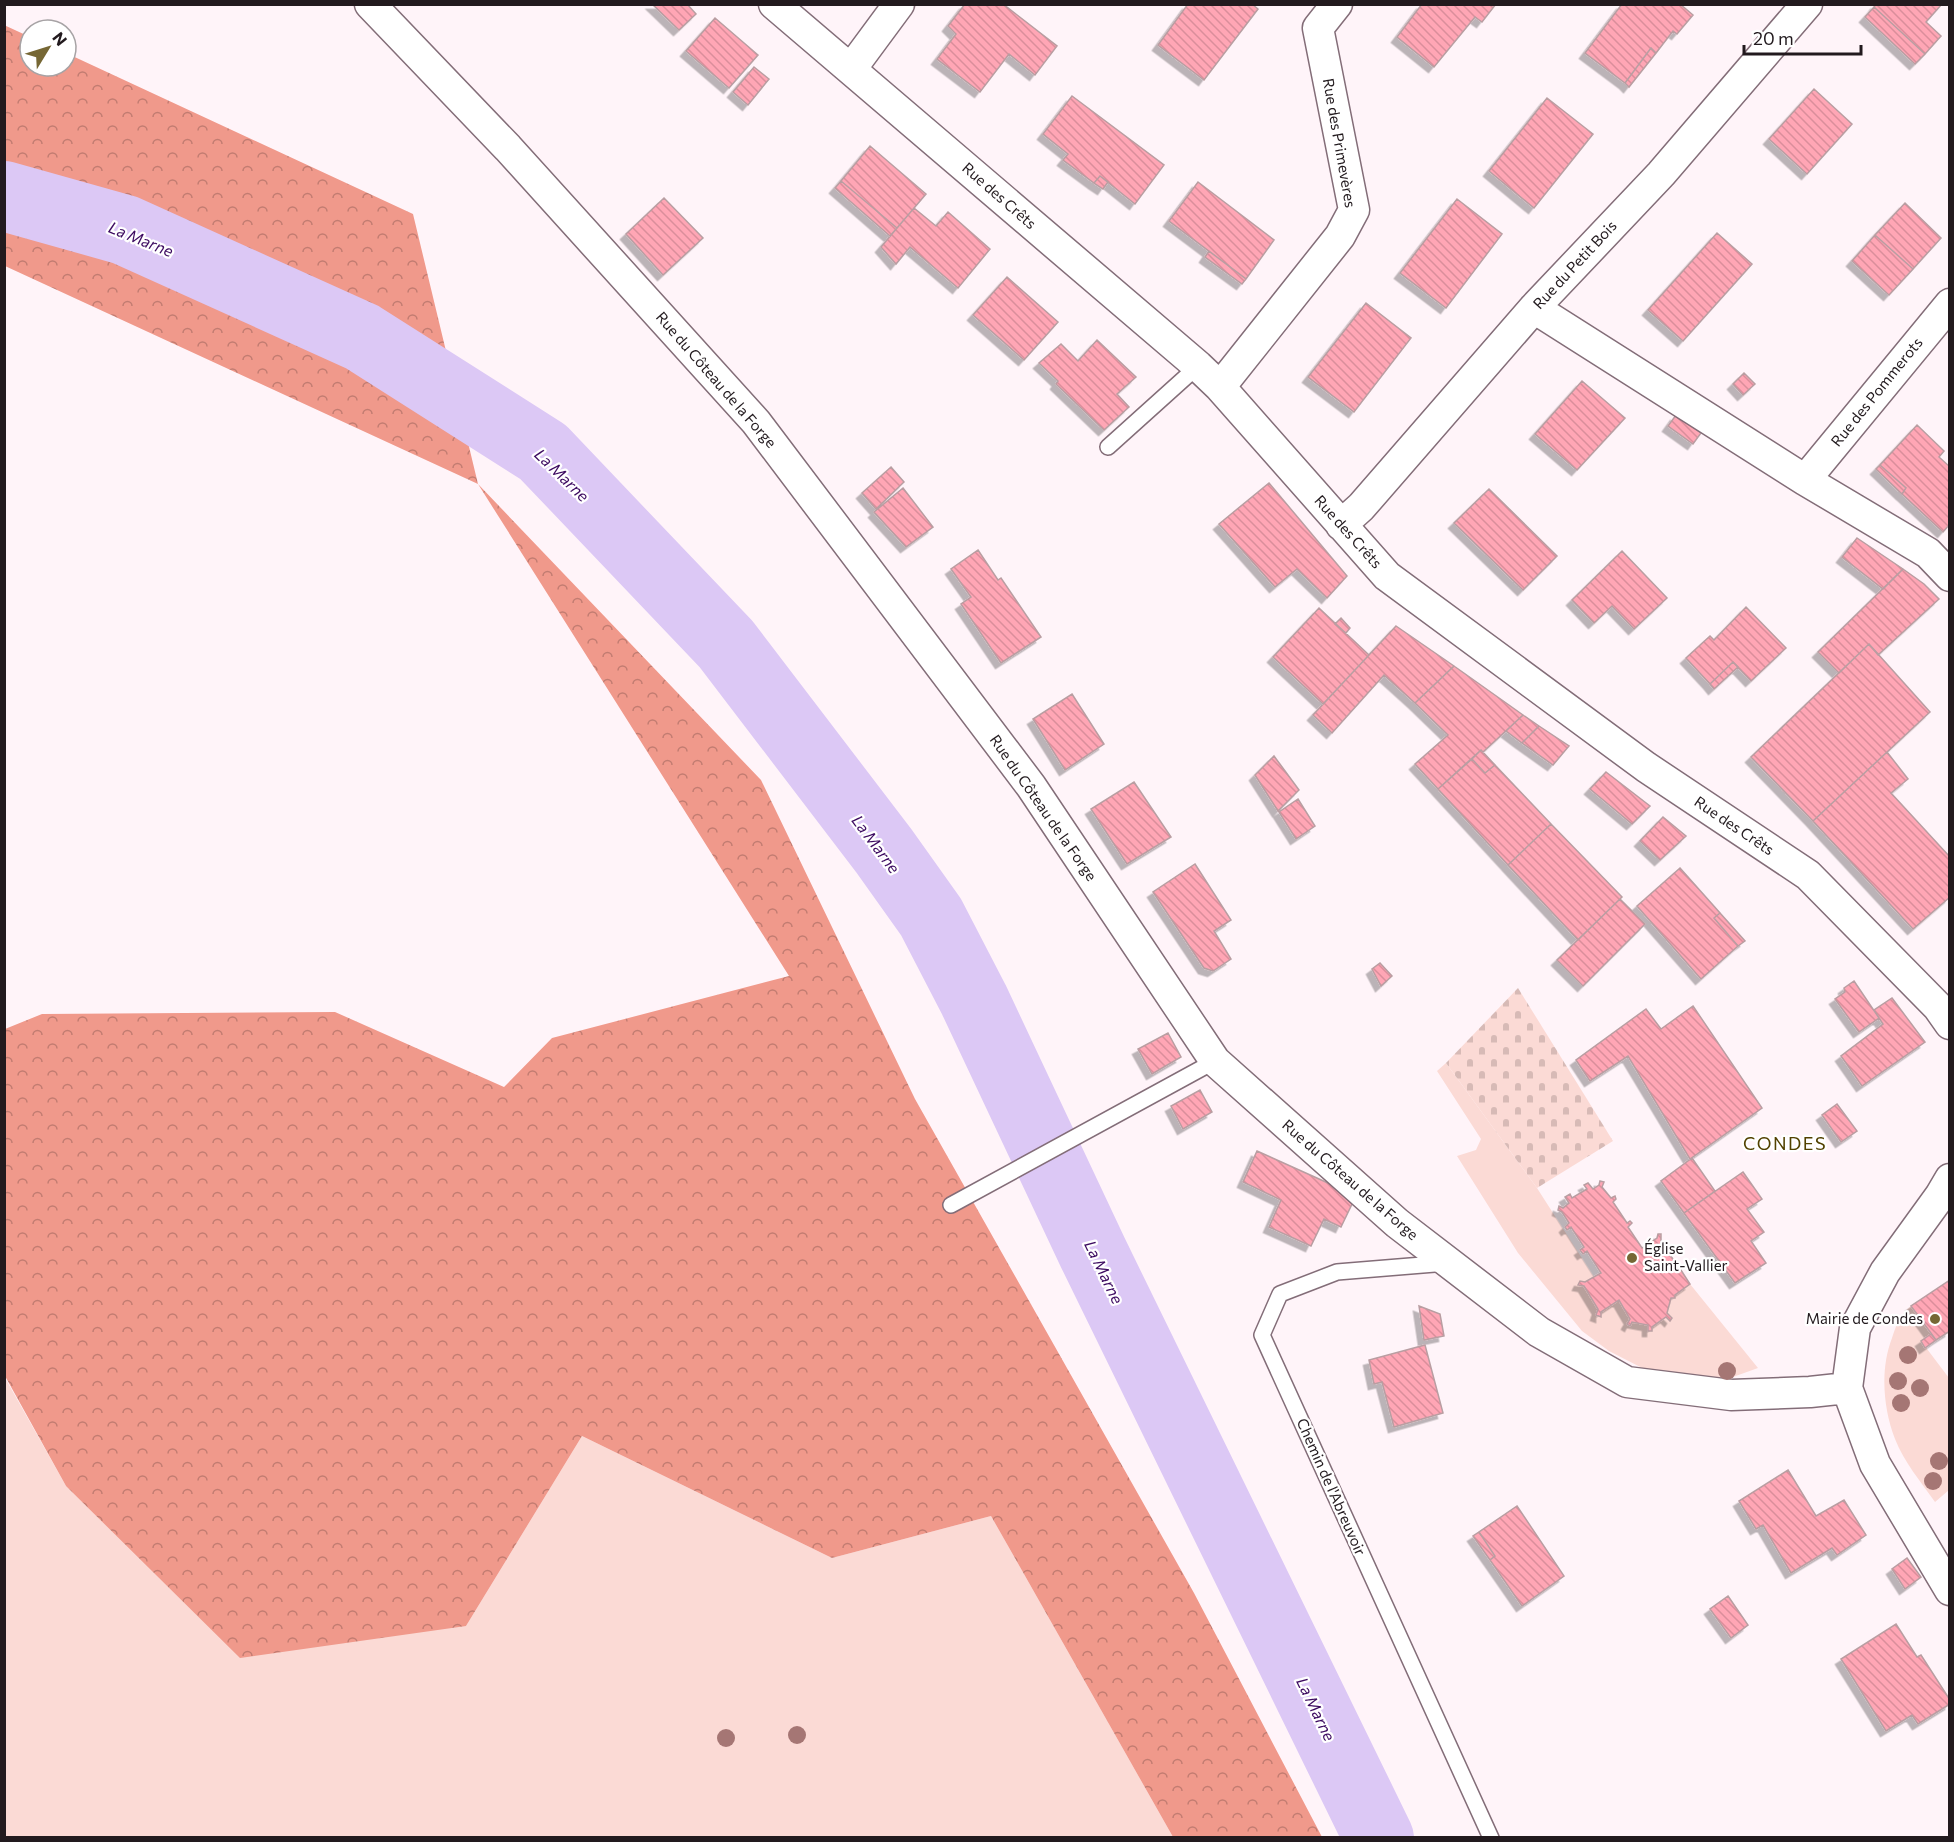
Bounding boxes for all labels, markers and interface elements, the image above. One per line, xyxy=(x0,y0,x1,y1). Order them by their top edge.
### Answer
north arrow xyxy=(18,18,78,78)
scale bar xyxy=(1744,18,1861,56)
text: 20 m xyxy=(1753,27,1794,49)
text: N xyxy=(49,28,71,49)
street label: Rue des Primevères xyxy=(1320,77,1360,209)
street label: Rue des Crêts xyxy=(959,158,1040,232)
street label: Rue du Petit Bois xyxy=(1529,216,1620,312)
water label: La Marne xyxy=(106,217,177,260)
street label: Rue du Côteau de la Forge xyxy=(653,308,781,451)
street label: Rue des Pommerots xyxy=(1827,333,1926,450)
water label: La Marne xyxy=(531,444,594,506)
street label: Rue des Crêts xyxy=(1311,491,1386,572)
street label: Rue du Côteau de la Forge xyxy=(986,731,1101,884)
street label: Rue des Crêts xyxy=(1691,792,1778,859)
water label: La Marne xyxy=(848,811,905,877)
street label: Rue du Côteau de la Forge xyxy=(1279,1115,1422,1243)
district label: CONDES xyxy=(1743,1132,1827,1154)
water label: La Marne xyxy=(1081,1237,1128,1307)
place label: Église Saint-Vallier xyxy=(1644,1238,1728,1274)
marker: Église Saint-Vallier xyxy=(1625,1251,1639,1265)
place label: Mairie de Condes xyxy=(1806,1309,1923,1327)
marker: Mairie de Condes xyxy=(1928,1312,1942,1326)
street label: Chemin de l'Abreuvoir xyxy=(1294,1415,1370,1558)
water label: La Marne xyxy=(1293,1674,1340,1744)

